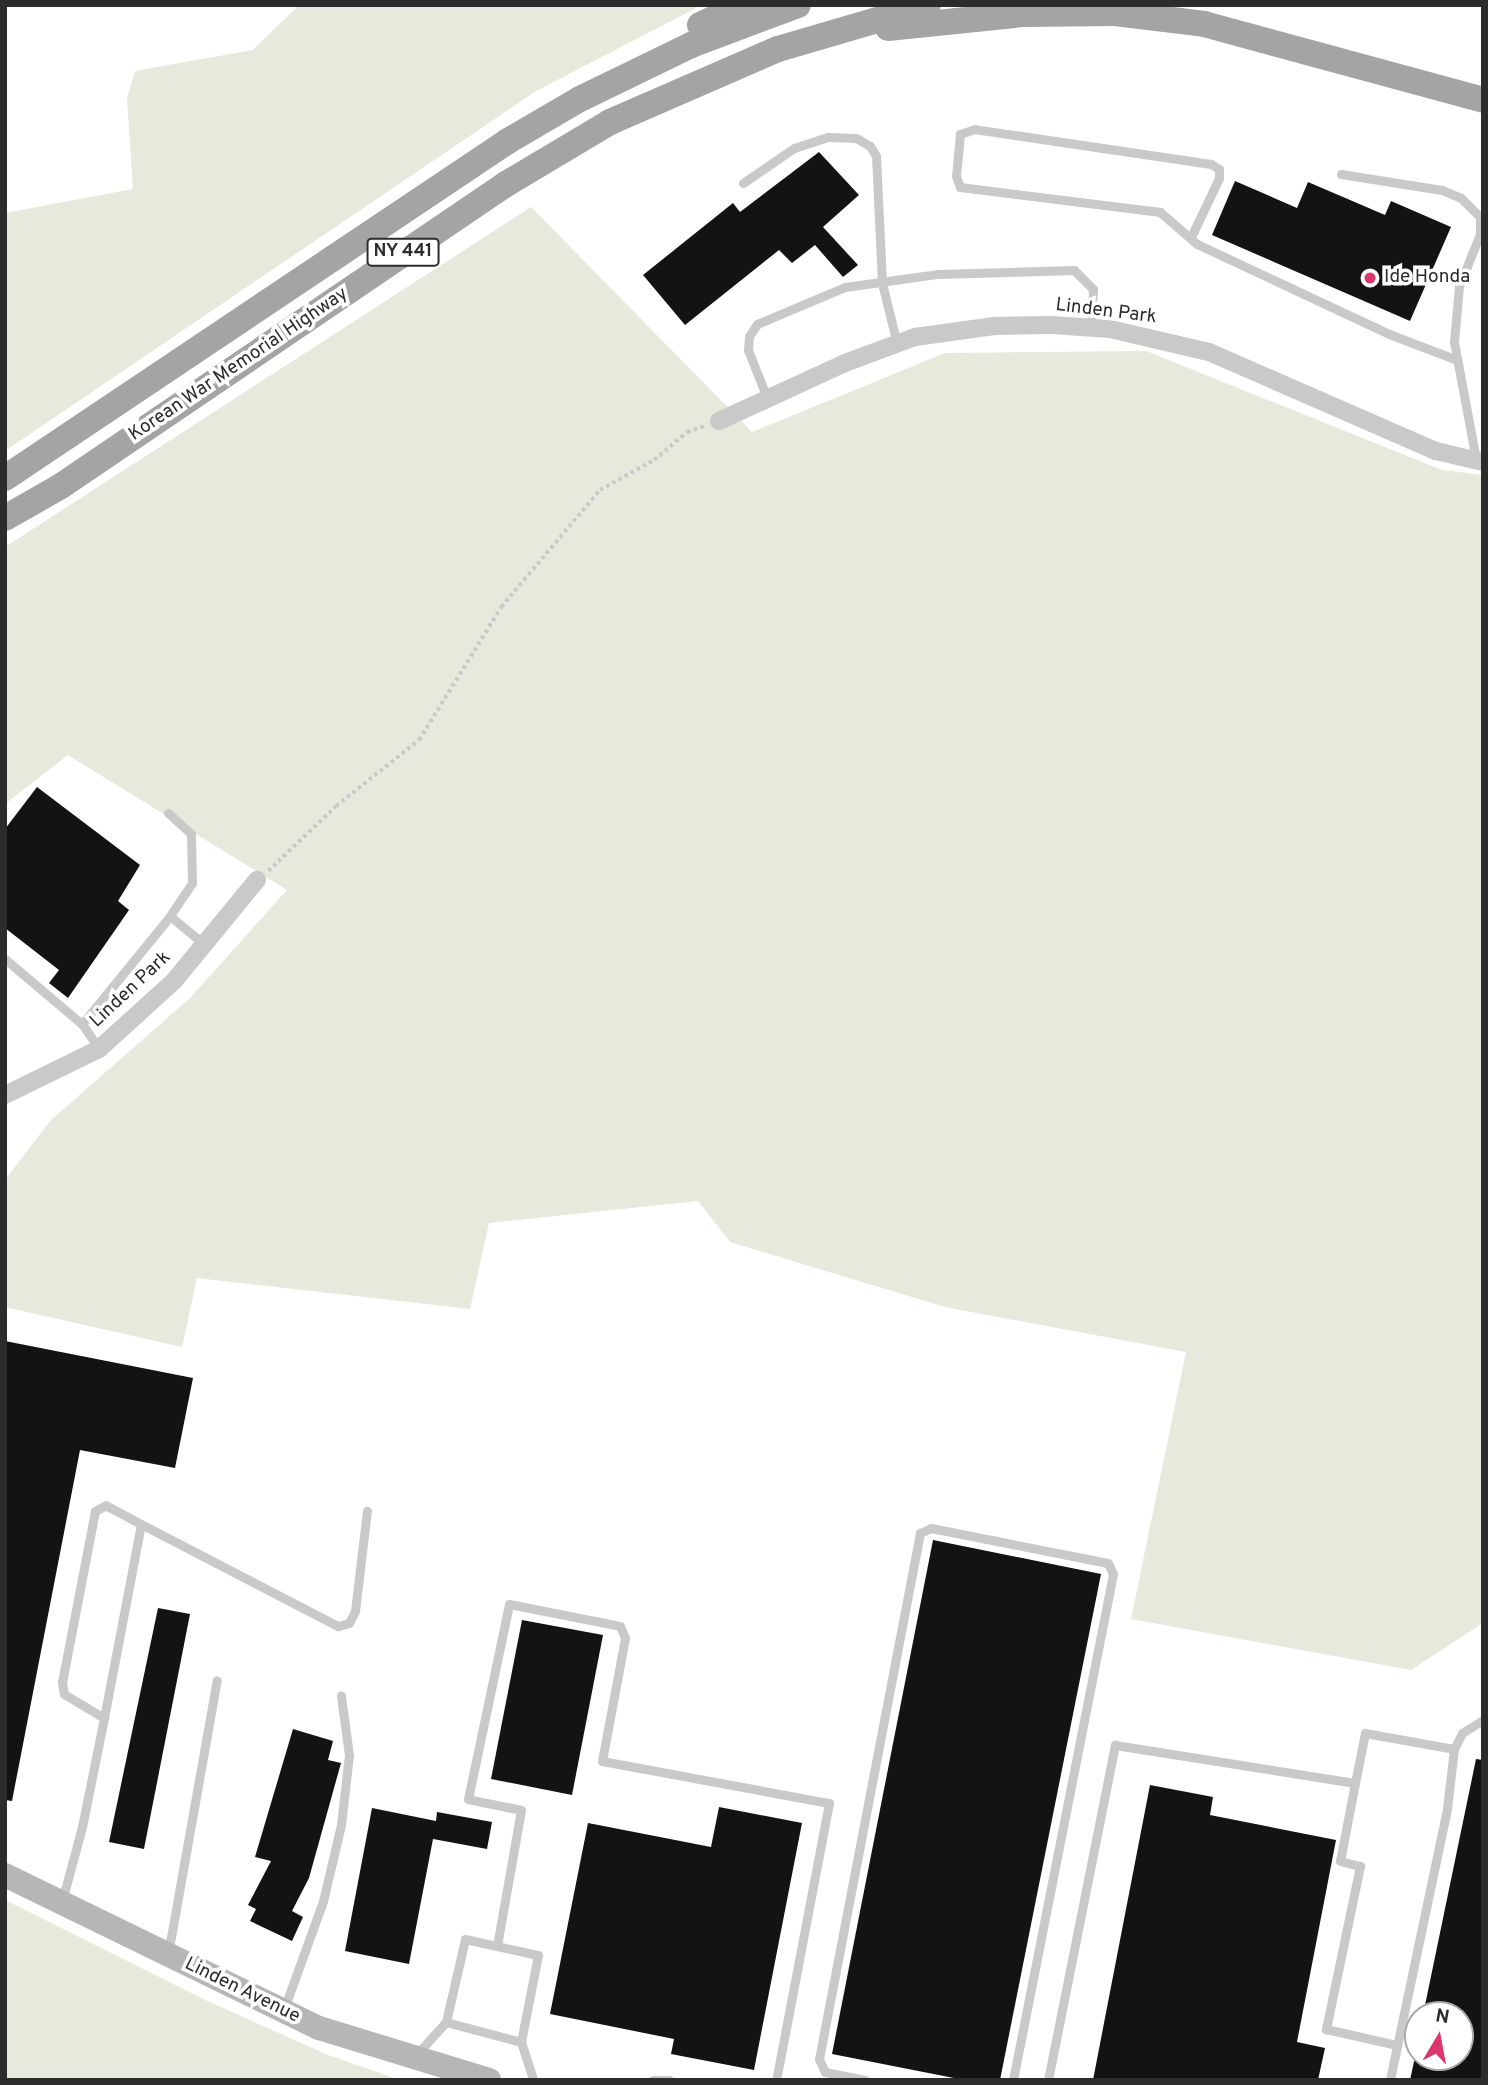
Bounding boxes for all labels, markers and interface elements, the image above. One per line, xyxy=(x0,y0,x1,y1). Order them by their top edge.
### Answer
road number: NY 441 xyxy=(364,238,442,266)
place label: Ide Honda xyxy=(1384,267,1470,289)
marker: Ide Honda xyxy=(1362,270,1378,286)
street label: Korean War Memorial Highway xyxy=(125,283,353,447)
street label: Linden Park xyxy=(1054,294,1158,330)
street label: Linden Park xyxy=(86,947,176,1033)
street label: Linden Avenue xyxy=(180,1953,304,2029)
north arrow xyxy=(1404,2001,1474,2071)
text: N xyxy=(1433,2004,1451,2030)

